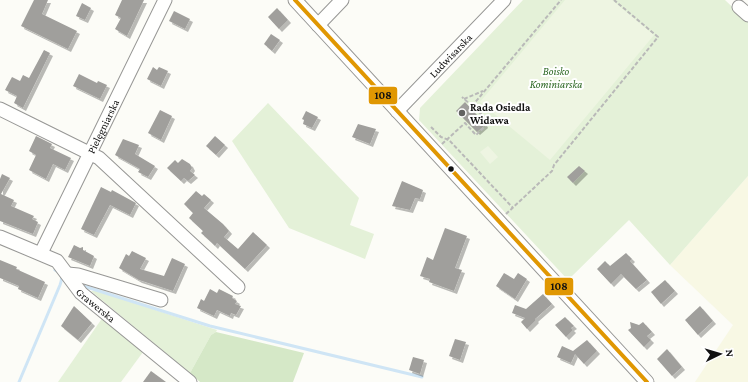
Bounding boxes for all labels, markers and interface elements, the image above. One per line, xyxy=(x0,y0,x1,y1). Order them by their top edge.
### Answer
street label: Ludwisarska xyxy=(427,31,474,80)
park label: Boisko Kominiarska xyxy=(530,65,582,90)
line badge: 108 xyxy=(368,86,398,105)
text: 108 xyxy=(374,89,392,101)
street label: Pielęgniarska xyxy=(85,97,121,155)
place label: Rada Osiedla Widawa xyxy=(469,101,531,126)
marker: Rada Osiedla Widawa xyxy=(457,108,467,118)
unlabelled marker xyxy=(446,164,456,174)
line badge: 108 xyxy=(544,277,574,296)
text: 108 xyxy=(550,280,568,292)
street label: Grawerska xyxy=(74,286,118,325)
north arrow xyxy=(700,334,740,374)
text: N xyxy=(724,349,736,358)

